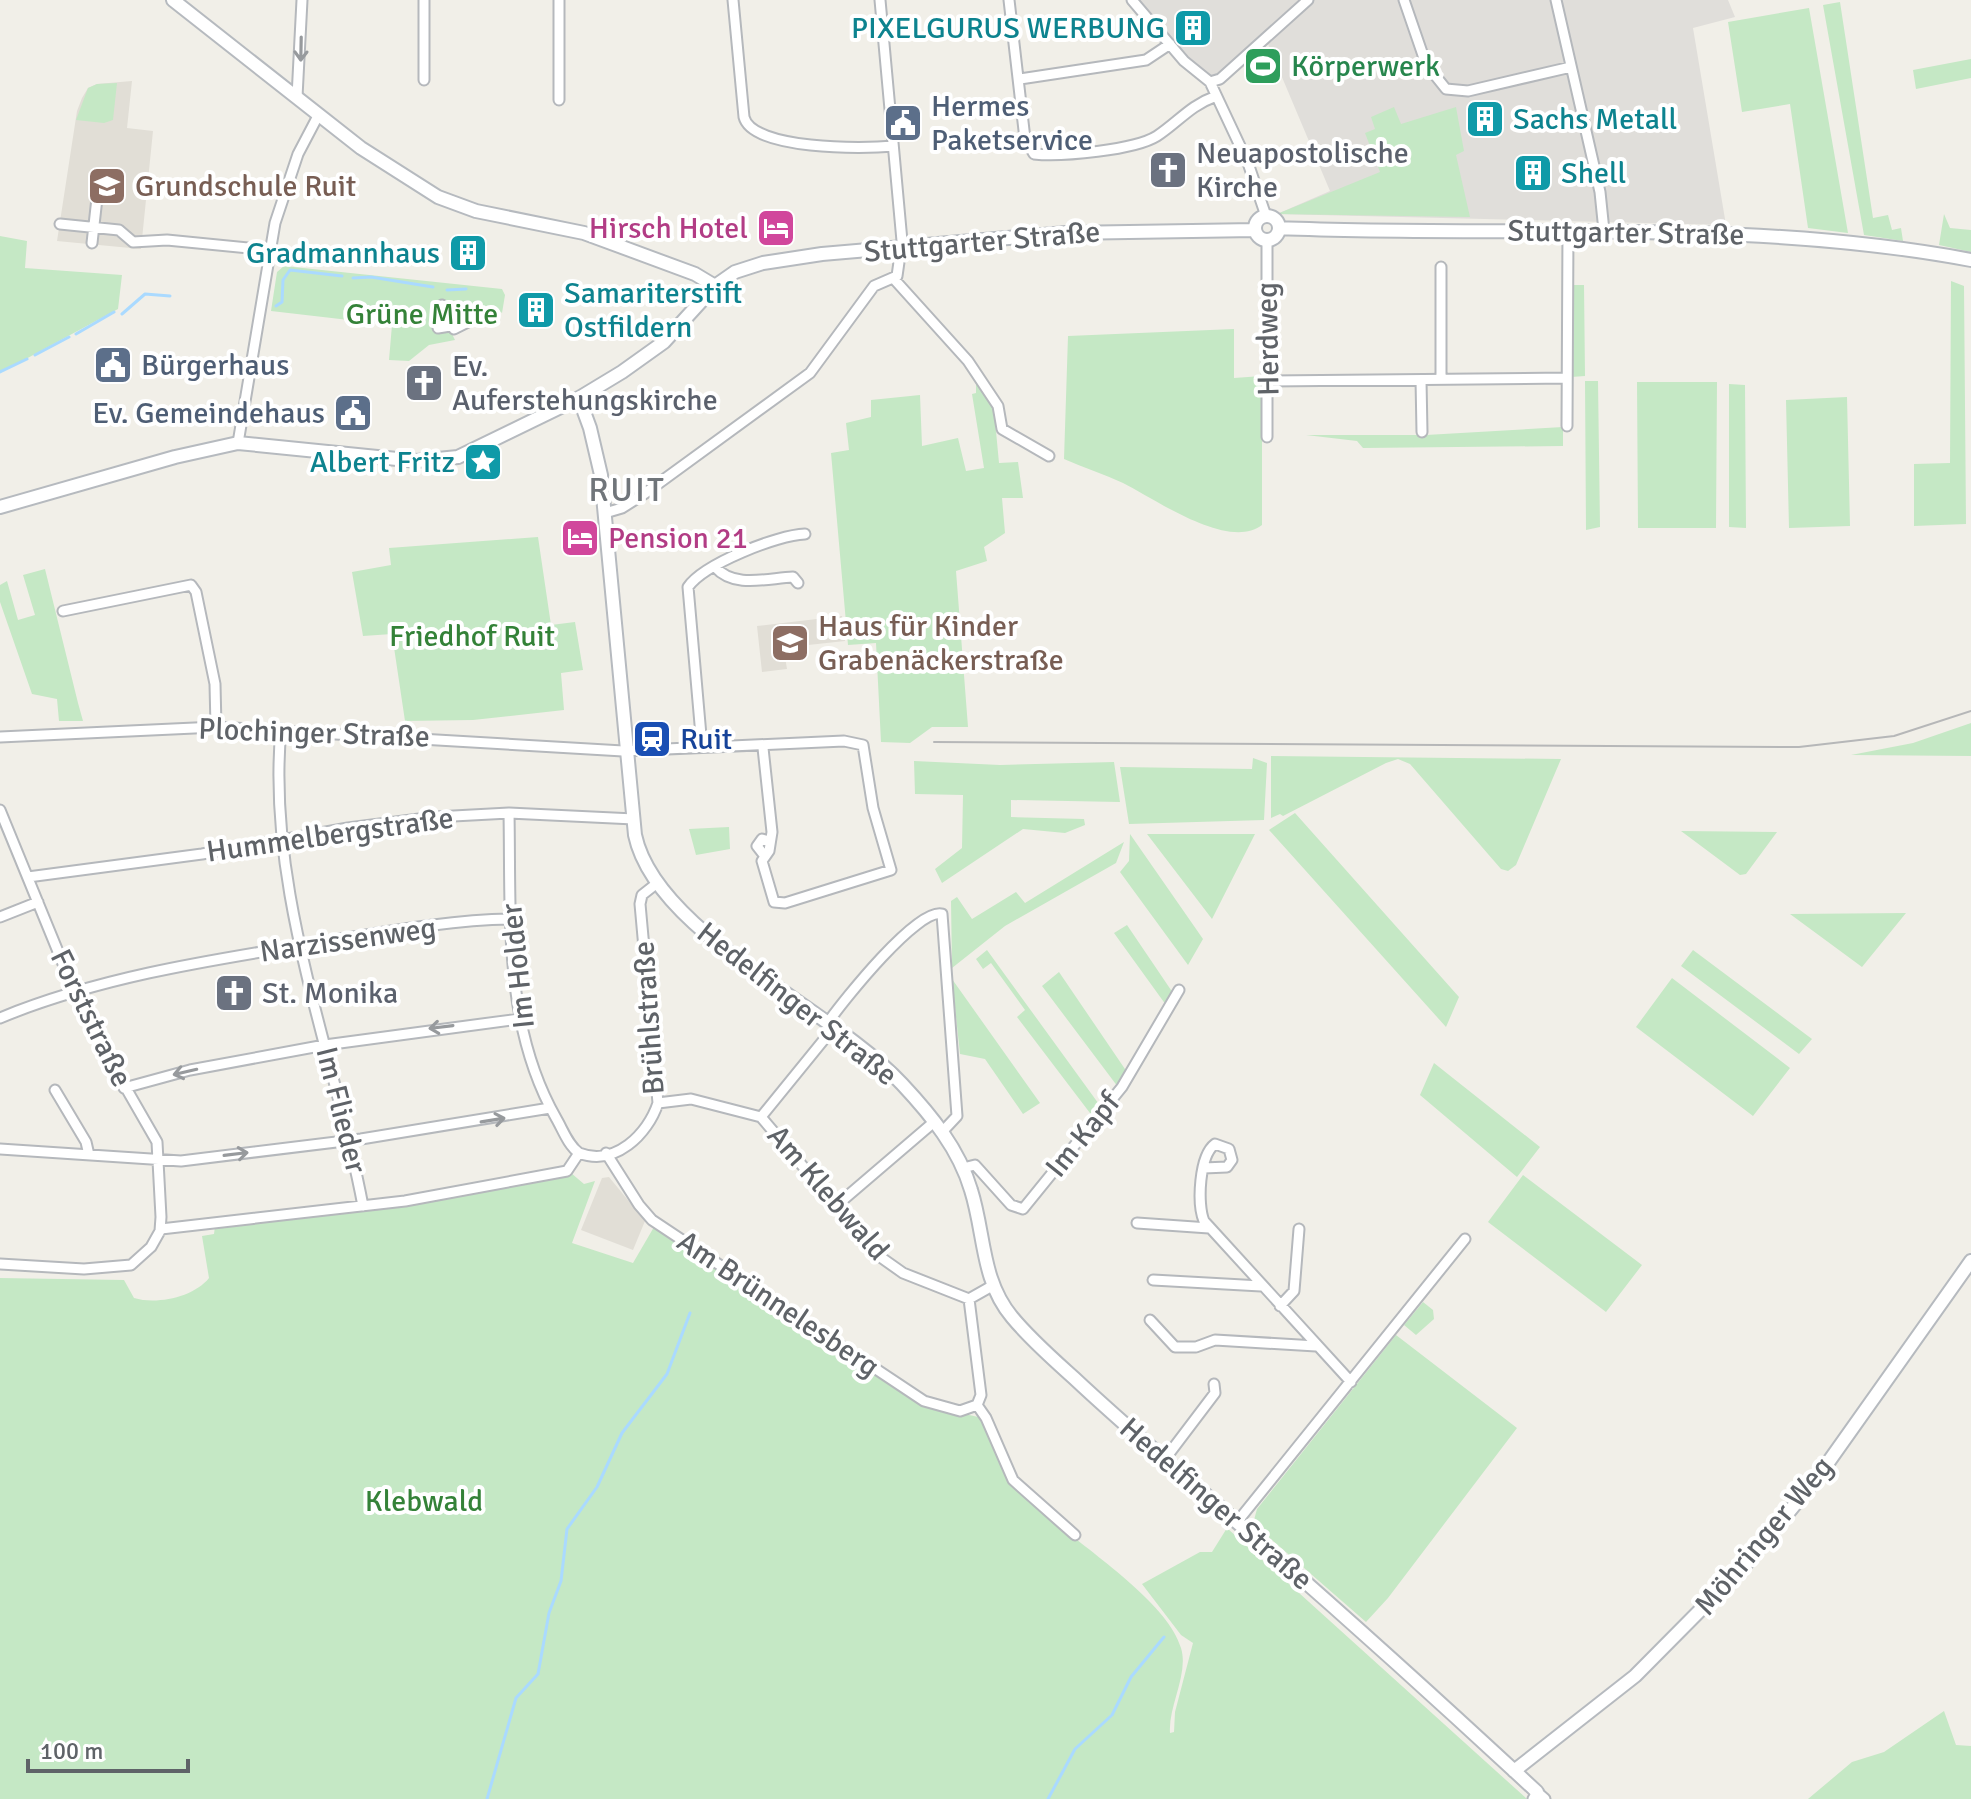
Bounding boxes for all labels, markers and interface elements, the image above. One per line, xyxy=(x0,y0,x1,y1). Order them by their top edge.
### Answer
building icon: PIXELGURUS WERBUNG xyxy=(1172,7,1214,49)
place label: PIXELGURUS WERBUNG xyxy=(851,10,1165,47)
one-way arrow xyxy=(293,35,309,62)
sports icon: Körperwerk xyxy=(1242,45,1284,87)
place label: Körperwerk xyxy=(1291,48,1440,85)
place label: Hermes Paketservice xyxy=(931,88,1093,159)
building icon: Sachs Metall xyxy=(1464,98,1506,140)
place label: Sachs Metall xyxy=(1513,101,1677,138)
public building icon: Hermes Paketservice xyxy=(882,102,924,144)
place label: Neuapostolische Kirche xyxy=(1196,135,1409,206)
church icon: Neuapostolische Kirche xyxy=(1147,149,1189,191)
building icon: Shell xyxy=(1512,152,1554,194)
place label: Shell xyxy=(1561,155,1626,192)
school or university icon: Grundschule Ruit xyxy=(86,165,128,207)
place label: Grundschule Ruit xyxy=(135,168,356,205)
hotel icon: Hirsch Hotel xyxy=(755,207,797,249)
place label: Hirsch Hotel xyxy=(589,210,748,247)
street label: Stuttgarter Straße xyxy=(1507,212,1745,254)
street label: Stuttgarter Straße xyxy=(862,213,1102,271)
building icon: Gradmannhaus xyxy=(447,232,489,274)
place label: Gradmannhaus xyxy=(246,235,440,272)
place label: Samariterstift Ostfildern xyxy=(564,275,742,346)
street label: Herdweg xyxy=(1249,282,1287,396)
building icon: Samariterstift Ostfildern xyxy=(515,289,557,331)
park label: Grüne Mitte xyxy=(346,296,498,333)
public building icon: Bürgerhaus xyxy=(92,344,134,386)
place label: Bürgerhaus xyxy=(141,347,289,384)
place label: Ev. Auferstehungskirche xyxy=(452,348,718,419)
church icon: Ev. Auferstehungskirche xyxy=(403,362,445,404)
public building icon: Ev. Gemeindehaus xyxy=(332,392,374,434)
place label: Ev. Gemeindehaus xyxy=(92,395,325,432)
place icon: Albert Fritz xyxy=(462,441,504,483)
place label: Albert Fritz xyxy=(310,444,455,481)
district label: RUIT xyxy=(588,469,666,511)
hotel icon: Pension 21 xyxy=(559,517,601,559)
place label: Pension 21 xyxy=(608,520,748,557)
place label: Haus für Kinder Grabenäckerstraße xyxy=(818,608,1064,679)
park label: Friedhof Ruit xyxy=(389,618,555,655)
school or university icon: Haus für Kinder Grabenäckerstraße xyxy=(769,622,811,664)
street label: Plochinger Straße xyxy=(198,710,430,756)
station icon: Ruit xyxy=(631,718,673,760)
place label: Ruit xyxy=(680,721,732,758)
street label: Hummelbergstraße xyxy=(204,799,456,871)
street label: Im Holder xyxy=(493,902,543,1030)
street label: Narzissenweg xyxy=(257,909,439,971)
street label: Hedelfinger Straße xyxy=(689,914,905,1094)
street label: Brühlstraße xyxy=(625,940,673,1096)
street label: Forststraße xyxy=(42,943,140,1093)
church icon: St. Monika xyxy=(213,972,255,1014)
place label: St. Monika xyxy=(262,975,398,1012)
one-way arrow xyxy=(428,1020,455,1035)
street label: Im Flieder xyxy=(307,1043,375,1177)
one-way arrow xyxy=(173,1065,198,1080)
street label: Im Kapf xyxy=(1038,1084,1130,1185)
one-way arrow xyxy=(480,1112,505,1127)
street label: Am Klebwald xyxy=(759,1118,897,1268)
one-way arrow xyxy=(222,1146,248,1161)
street label: Am Brünnelesberg xyxy=(670,1223,886,1385)
street label: Hedelfinger Straße xyxy=(1112,1410,1320,1598)
street label: Möhringer Weg xyxy=(1687,1449,1841,1623)
park label: Klebwald xyxy=(365,1483,483,1520)
scale bar xyxy=(28,1723,188,1773)
text: 100 m xyxy=(40,1736,103,1766)

